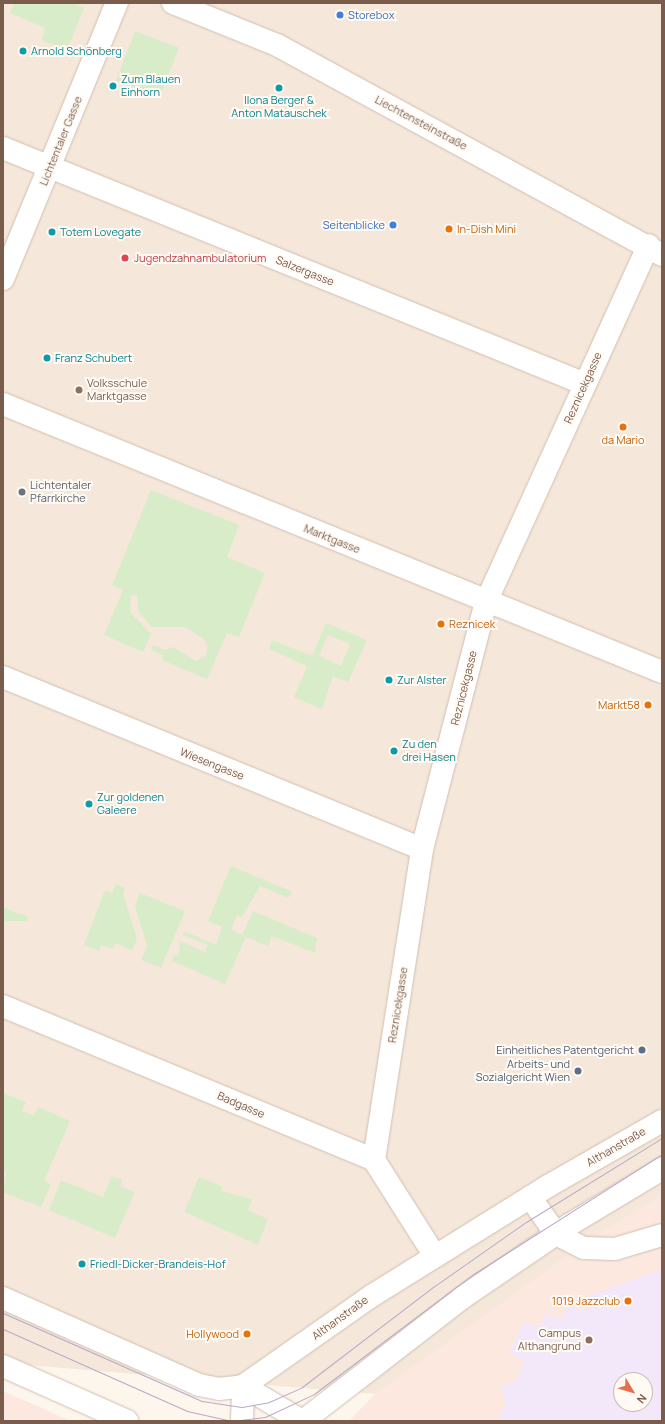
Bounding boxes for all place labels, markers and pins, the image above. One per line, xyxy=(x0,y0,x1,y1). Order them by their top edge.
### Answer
place label: Storebox xyxy=(348,8,394,22)
marker: Storebox xyxy=(335,10,345,20)
place label: Arnold Schönberg xyxy=(31,44,122,58)
marker: Arnold Schönberg xyxy=(18,46,28,56)
place label: Zum Blauen Einhorn xyxy=(121,73,181,99)
marker: Zum Blauen Einhorn xyxy=(108,81,118,91)
marker: Ilona Berger & Anton Matauschek xyxy=(274,83,284,93)
place label: Ilona Berger & Anton Matauschek xyxy=(231,94,327,120)
place label: Seitenblicke xyxy=(323,218,385,232)
marker: Seitenblicke xyxy=(388,220,398,230)
place label: In-Dish Mini xyxy=(457,222,516,236)
marker: In-Dish Mini xyxy=(444,224,454,234)
place label: Totem Lovegate xyxy=(60,225,141,239)
marker: Totem Lovegate xyxy=(47,227,57,237)
place label: Jugendzahnambulatorium xyxy=(134,251,266,265)
marker: Jugendzahnambulatorium xyxy=(119,252,131,264)
place label: Franz Schubert xyxy=(55,351,132,365)
marker: Franz Schubert xyxy=(42,353,52,363)
place label: Volksschule Marktgasse xyxy=(87,377,147,403)
marker: Volksschule Marktgasse xyxy=(74,385,84,395)
marker: da Mario xyxy=(618,422,628,432)
place label: da Mario xyxy=(601,433,645,447)
place label: Lichtentaler Pfarrkirche xyxy=(30,479,91,505)
marker: Lichtentaler Pfarrkirche xyxy=(17,487,27,497)
place label: Reznicek xyxy=(449,617,495,631)
marker: Reznicek xyxy=(436,619,446,629)
place label: Zur Alster xyxy=(397,673,446,687)
marker: Zur Alster xyxy=(384,675,394,685)
place label: Markt58 xyxy=(598,698,640,712)
marker: Markt58 xyxy=(643,700,653,710)
place label: Zu den drei Hasen xyxy=(402,738,456,764)
marker: Zu den drei Hasen xyxy=(389,746,399,756)
place label: Zur goldenen Galeere xyxy=(97,791,164,817)
marker: Zur goldenen Galeere xyxy=(84,799,94,809)
place label: Einheitliches Patentgericht xyxy=(496,1043,634,1057)
marker: Einheitliches Patentgericht xyxy=(637,1045,647,1055)
place label: Arbeits- und Sozialgericht Wien xyxy=(476,1058,570,1084)
marker: Arbeits- und Sozialgericht Wien xyxy=(573,1066,583,1076)
place label: Friedl-Dicker-Brandeis-Hof xyxy=(90,1257,226,1271)
marker: Friedl-Dicker-Brandeis-Hof xyxy=(77,1259,87,1269)
place label: 1019 Jazzclub xyxy=(552,1294,620,1308)
marker: 1019 Jazzclub xyxy=(623,1296,633,1306)
place label: Hollywood xyxy=(186,1327,239,1341)
place label: Campus Althangrund xyxy=(518,1327,581,1353)
marker: Hollywood xyxy=(242,1329,252,1339)
marker: Campus Althangrund xyxy=(584,1335,594,1345)

